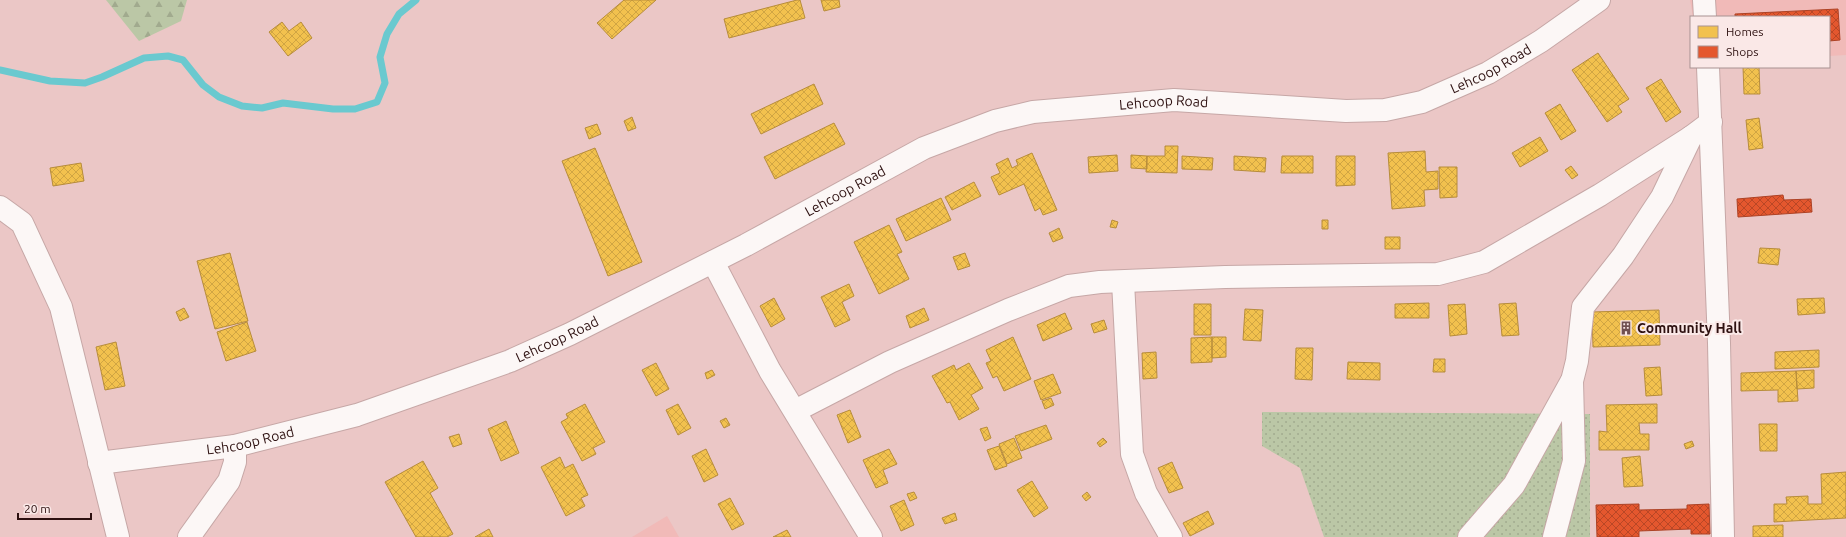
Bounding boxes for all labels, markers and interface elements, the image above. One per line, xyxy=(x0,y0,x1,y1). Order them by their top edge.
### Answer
legend xyxy=(1690,16,1830,68)
text: Homes xyxy=(1726,25,1764,38)
street label: Lehcoop Road xyxy=(1448,41,1534,97)
text: Shops xyxy=(1726,45,1758,58)
street label: Lehcoop Road xyxy=(1118,92,1209,113)
street label: Lehcoop Road xyxy=(802,163,888,219)
street label: Lehcoop Road xyxy=(513,313,601,365)
building icon: Community Hall xyxy=(1618,320,1634,336)
place label: Community Hall xyxy=(1637,320,1742,336)
street label: Lehcoop Road xyxy=(205,423,296,458)
scale bar xyxy=(18,495,91,521)
text: 20 m xyxy=(24,502,51,515)

